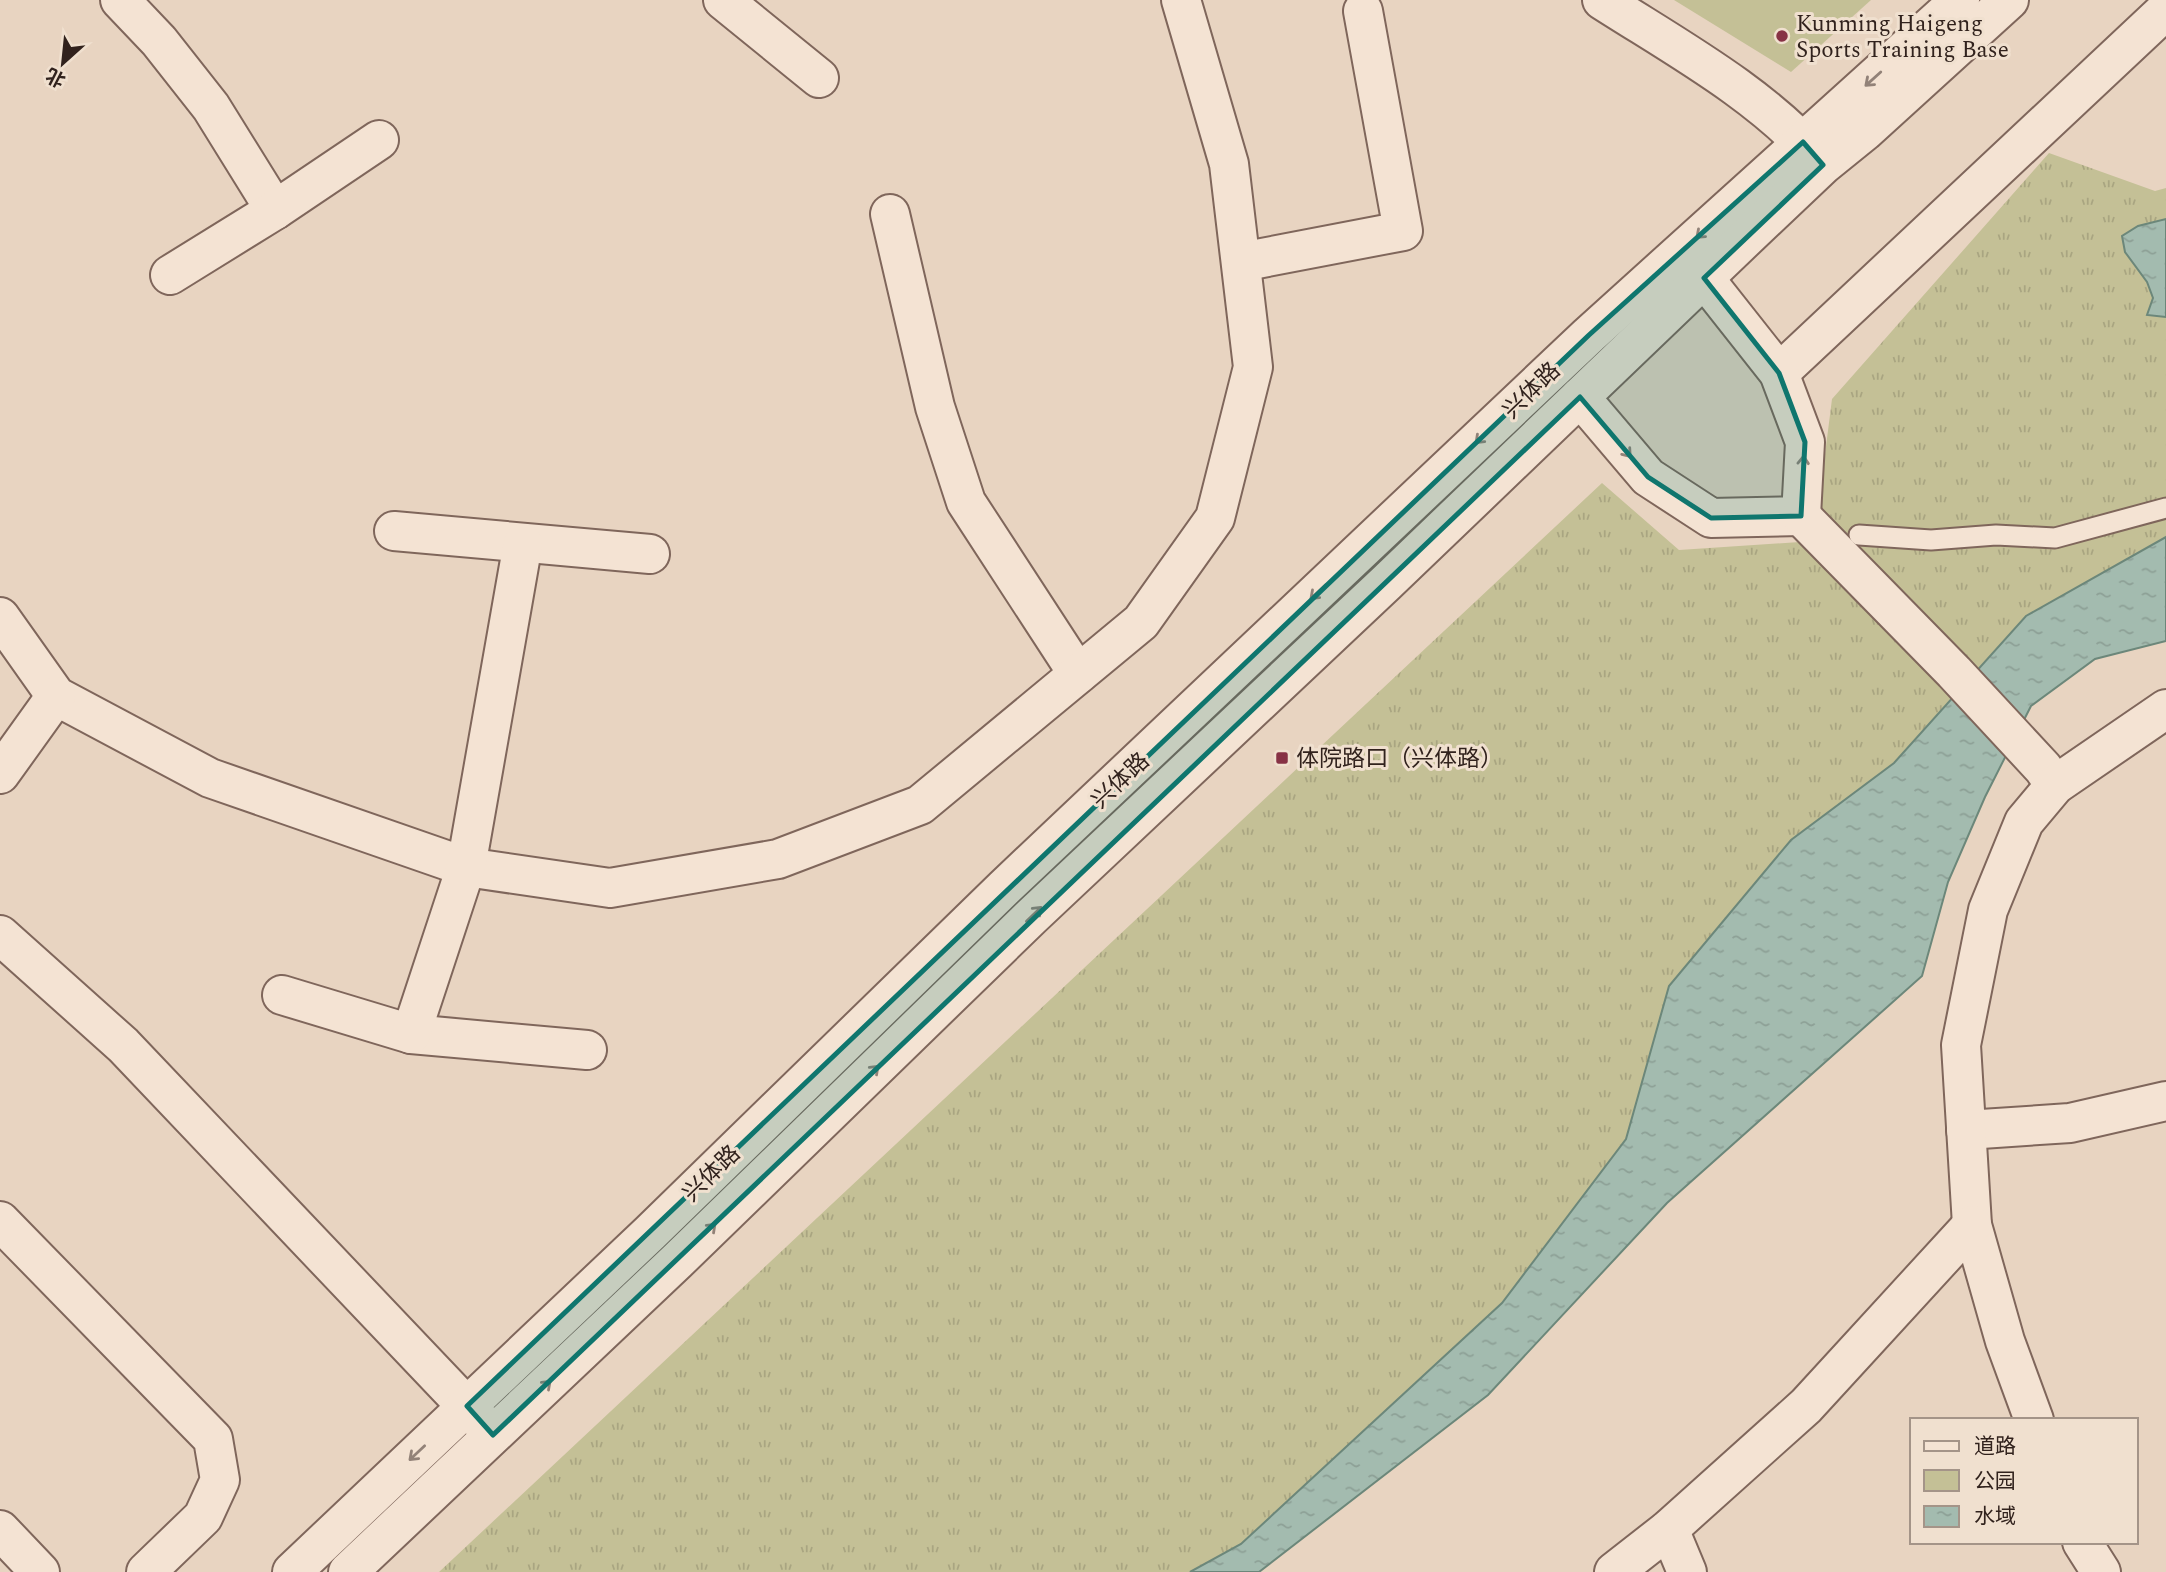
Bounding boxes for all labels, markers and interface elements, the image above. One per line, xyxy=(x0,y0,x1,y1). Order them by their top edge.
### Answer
place label: Kunming Haigeng Sports Training Base xyxy=(1796,7,2009,68)
north arrow xyxy=(28,28,98,98)
marker: Kunming Haigeng Sports Training Base xyxy=(1774,28,1790,44)
text: 北 xyxy=(41,60,71,94)
one-way arrow xyxy=(1864,71,1882,87)
one-way arrow xyxy=(1695,223,1713,239)
street label: 兴体路 xyxy=(1495,355,1569,428)
one-way arrow xyxy=(1475,427,1492,444)
one-way arrow xyxy=(1616,440,1632,458)
one-way arrow xyxy=(1797,455,1810,478)
one-way arrow xyxy=(1310,584,1327,601)
place label: 体院路口（兴体路） xyxy=(1296,742,1503,777)
street label: 兴体路 xyxy=(1084,745,1158,817)
marker: 体院路口（兴体路） xyxy=(1274,750,1290,766)
one-way arrow xyxy=(1025,906,1042,923)
one-way arrow xyxy=(862,1064,879,1081)
street label: 兴体路 xyxy=(675,1138,749,1211)
one-way arrow xyxy=(699,1223,716,1240)
one-way arrow xyxy=(534,1379,551,1396)
legend xyxy=(1910,1418,2138,1544)
text: 道路 xyxy=(1974,1431,2016,1463)
one-way arrow xyxy=(409,1444,426,1461)
text: 公园 xyxy=(1974,1466,2016,1498)
text: 水域 xyxy=(1974,1501,2016,1533)

